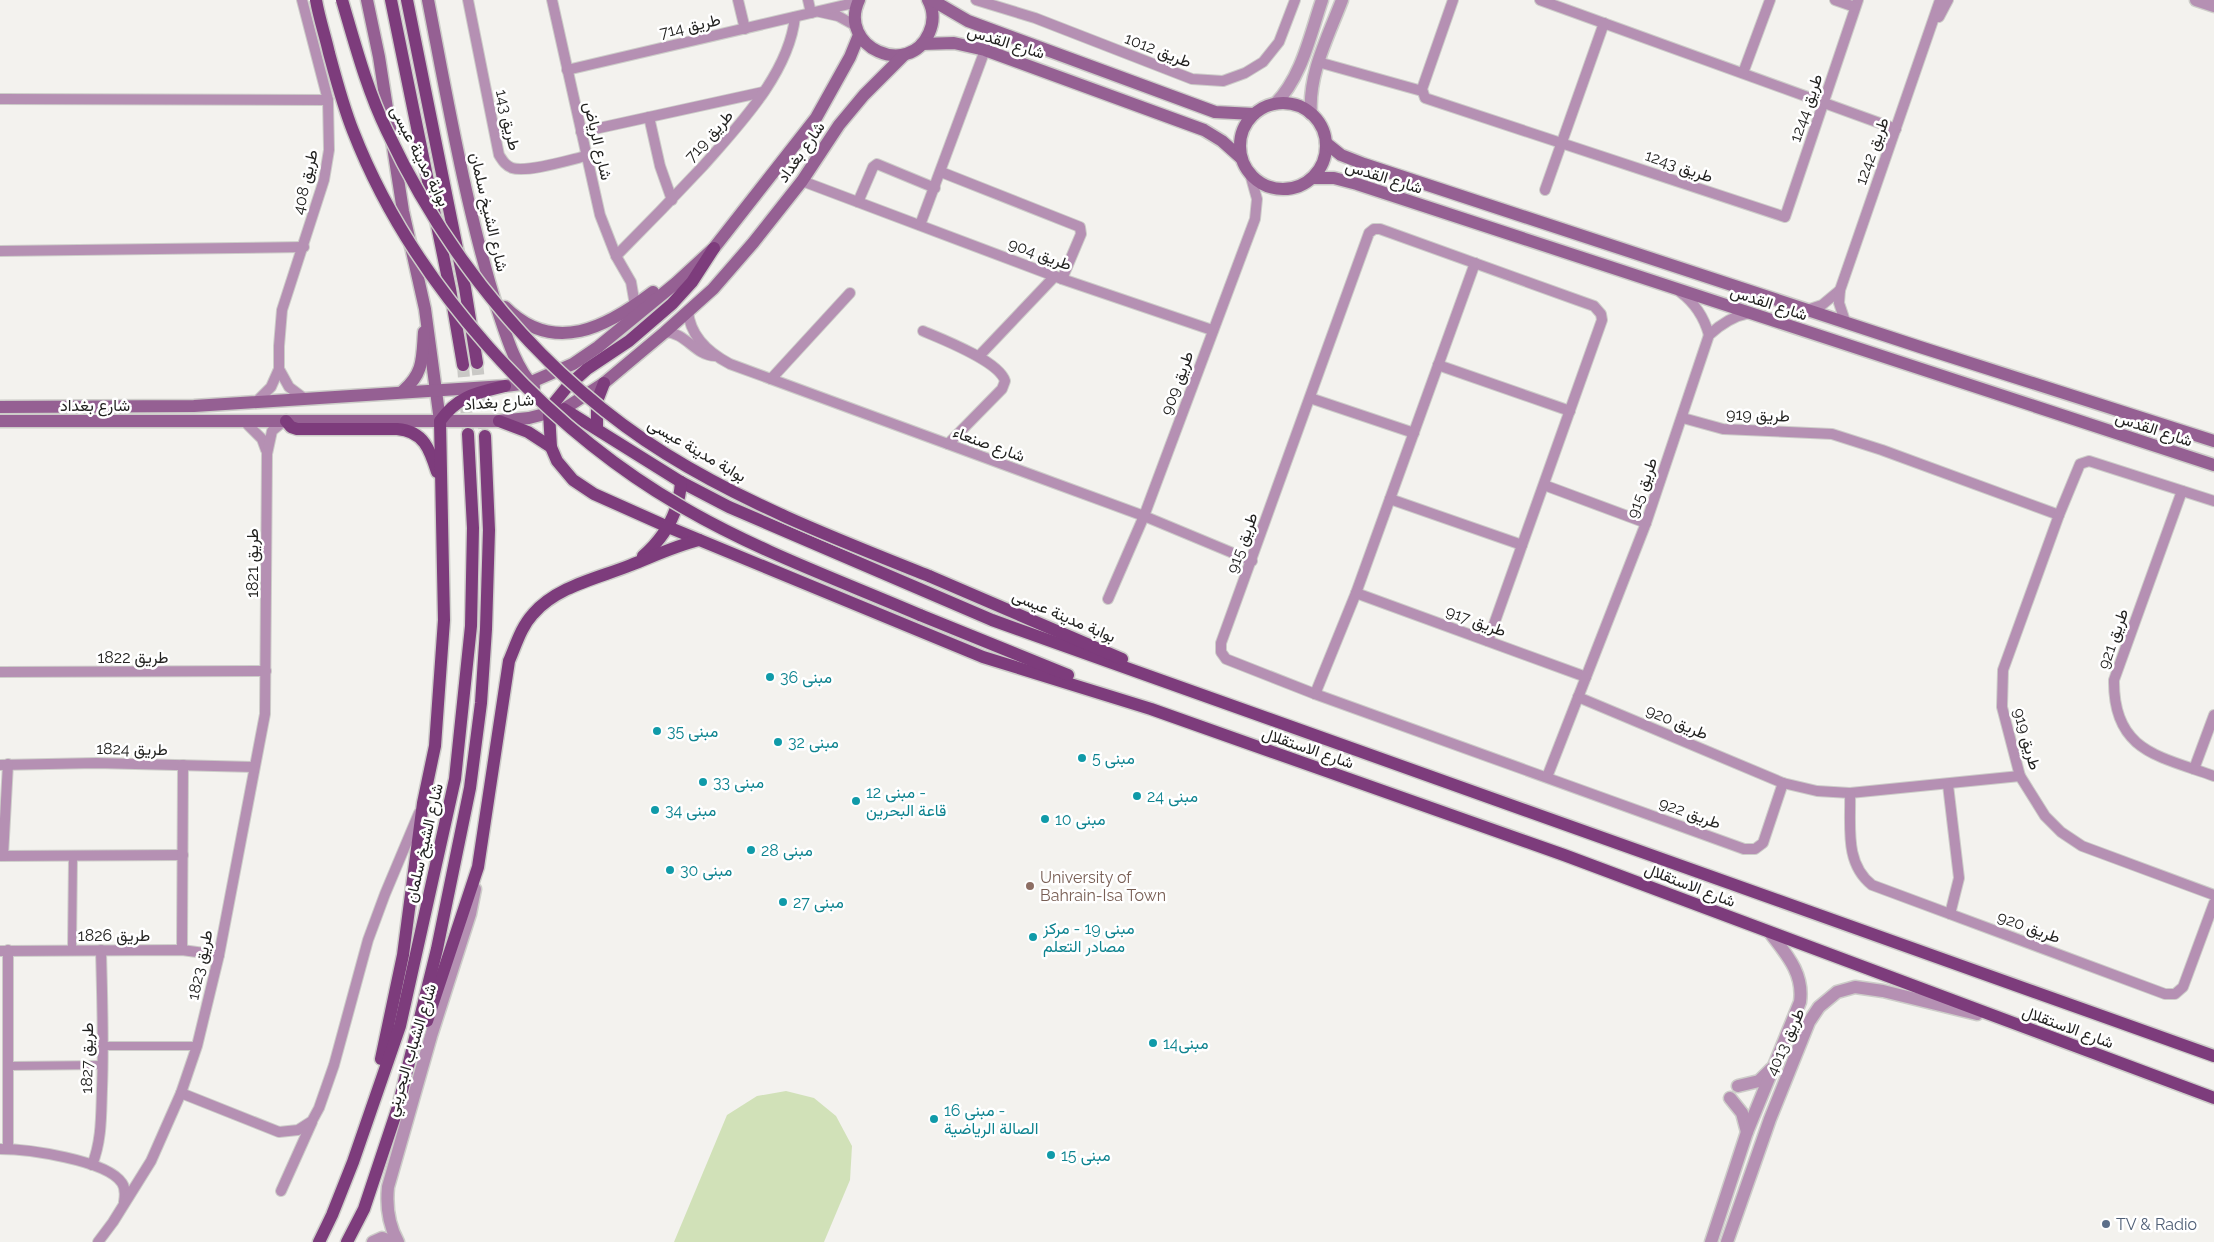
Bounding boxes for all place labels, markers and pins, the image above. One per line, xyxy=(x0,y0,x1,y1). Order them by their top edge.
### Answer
place label: مبنى 36 xyxy=(780,668,832,688)
marker: مبنى 36 xyxy=(764,671,776,683)
place label: مبنى 35 xyxy=(667,722,718,742)
marker: مبنى 35 xyxy=(651,725,663,737)
place label: مبنى 32 xyxy=(788,733,839,753)
marker: مبنى 32 xyxy=(772,736,784,748)
place label: مبنى 5 xyxy=(1092,749,1135,769)
marker: مبنى 5 xyxy=(1076,752,1088,764)
place label: مبنى 33 xyxy=(713,773,764,793)
marker: مبنى 33 xyxy=(697,776,709,788)
place label: مبنى 12 - قاعة البحرين xyxy=(866,783,946,821)
place label: مبنى 24 xyxy=(1147,787,1198,807)
marker: مبنى 24 xyxy=(1131,790,1143,802)
marker: مبنى 12 - قاعة البحرين xyxy=(850,795,862,807)
place label: مبنى 34 xyxy=(665,801,716,821)
marker: مبنى 34 xyxy=(649,804,661,816)
place label: مبنى 10 xyxy=(1055,810,1106,830)
marker: مبنى 10 xyxy=(1039,813,1051,825)
place label: مبنى 28 xyxy=(761,841,813,861)
marker: مبنى 28 xyxy=(745,844,757,856)
place label: مبنى 30 xyxy=(680,861,732,881)
marker: مبنى 30 xyxy=(664,864,676,876)
place label: University of Bahrain-Isa Town xyxy=(1040,868,1166,905)
marker: University of Bahrain-Isa Town xyxy=(1024,880,1036,892)
place label: مبنى 27 xyxy=(793,893,844,913)
marker: مبنى 27 xyxy=(777,896,789,908)
place label: مبنى 19 - مركز مصادر التعلم xyxy=(1042,919,1135,957)
marker: مبنى 19 - مركز مصادر التعلم xyxy=(1027,931,1039,943)
place label: مبنى14 xyxy=(1163,1034,1208,1054)
marker: مبنى14 xyxy=(1147,1037,1159,1049)
place label: مبنى 16 - الصالة الرياضية xyxy=(944,1101,1038,1139)
marker: مبنى 16 - الصالة الرياضية xyxy=(928,1113,940,1125)
place label: مبنى 15 xyxy=(1061,1146,1111,1166)
marker: مبنى 15 xyxy=(1045,1149,1057,1161)
place label: TV & Radio xyxy=(2116,1215,2197,1234)
marker: TV & Radio xyxy=(2100,1218,2112,1230)

